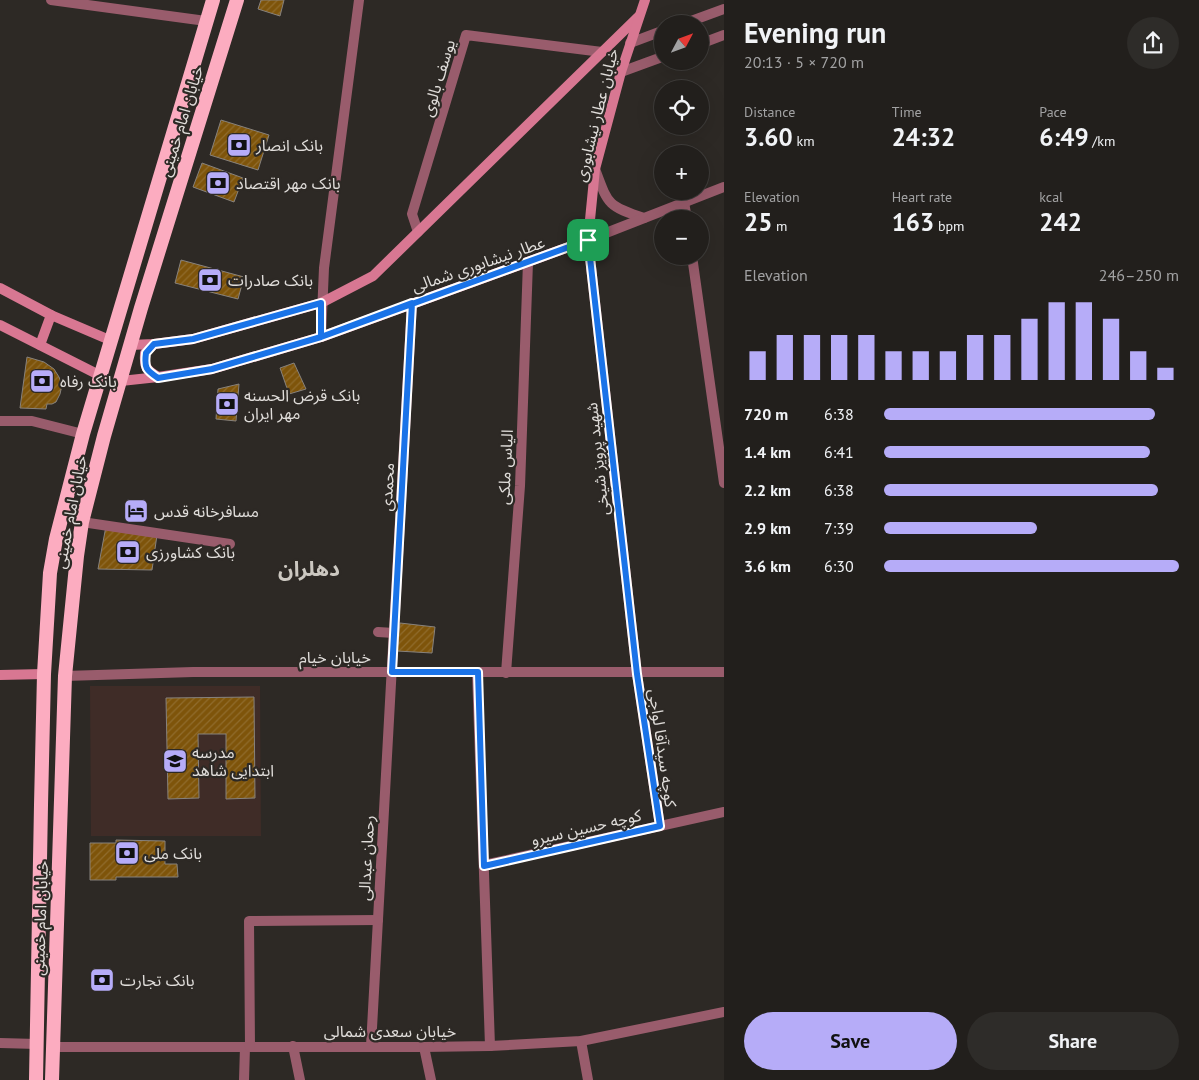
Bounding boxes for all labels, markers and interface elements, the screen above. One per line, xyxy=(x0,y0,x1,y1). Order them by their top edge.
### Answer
text: Evening run xyxy=(744,14,886,51)
north arrow xyxy=(654,15,709,70)
map controls xyxy=(654,15,709,265)
button: share xyxy=(1127,17,1179,69)
street label: یوسف بالوی xyxy=(417,37,459,119)
street label: خیابان عطار نیشابوری xyxy=(570,46,622,184)
text: 20:13 · 5 × 720 m xyxy=(744,52,864,72)
street label: خیابان امام خمینی xyxy=(155,63,210,180)
button: locate xyxy=(654,80,709,135)
text: Distance xyxy=(744,103,795,121)
text: Time xyxy=(892,103,922,121)
text: Pace xyxy=(1039,103,1067,121)
text: 3.60 xyxy=(744,121,793,153)
text: 24:32 xyxy=(892,121,955,153)
text: 6:49 xyxy=(1039,121,1089,153)
bank icon: بانک انصار xyxy=(226,132,252,158)
text: km xyxy=(793,132,815,150)
text: /km xyxy=(1089,132,1115,150)
place label: بانک انصار xyxy=(255,135,323,155)
button: + xyxy=(654,145,709,200)
bank icon: بانک مهر اقتصاد xyxy=(205,170,231,196)
place label: بانک مهر اقتصاد xyxy=(236,173,341,193)
text: Elevation xyxy=(744,188,800,206)
text: Heart rate xyxy=(892,188,952,206)
text: kcal xyxy=(1039,188,1063,206)
text: 25 xyxy=(744,206,772,238)
text: 163 xyxy=(892,206,934,238)
text: 242 xyxy=(1039,206,1082,238)
button: − xyxy=(654,210,709,265)
text: m xyxy=(772,217,787,235)
text: bpm xyxy=(934,217,964,235)
pin xyxy=(567,219,609,261)
icon: arrive xyxy=(574,226,602,254)
street label: عطار نیشابوری شمالی xyxy=(409,232,547,296)
text: Elevation xyxy=(744,265,808,285)
text: 246–250 m xyxy=(1099,265,1179,285)
bank icon: بانک صادرات xyxy=(197,267,223,293)
place label: بانک صادرات xyxy=(228,270,313,290)
bank icon: بانک رفاه xyxy=(29,368,55,394)
place label: بانک رفاه xyxy=(60,371,117,391)
place label: بانک قرض الحسنه مهر ایران xyxy=(244,385,360,423)
bank icon: بانک قرض الحسنه مهر ایران xyxy=(214,391,240,417)
street label: شهید پرویز شیخی xyxy=(581,401,614,517)
text: 720 m xyxy=(744,404,788,424)
text: 6:38 xyxy=(824,404,854,424)
street label: الیاس ملکی xyxy=(493,429,517,505)
text: 1.4 km xyxy=(744,442,791,462)
text: 6:41 xyxy=(824,442,854,462)
street label: خیابان امام خمینی xyxy=(49,454,94,571)
street label: محمدی xyxy=(376,462,398,512)
text: 2.2 km xyxy=(744,480,791,500)
text: 6:38 xyxy=(824,480,854,500)
hotel icon: مسافرخانه قدس xyxy=(123,498,149,524)
place label: مسافرخانه قدس xyxy=(154,501,259,521)
text: 2.9 km xyxy=(744,518,791,538)
text: 7:39 xyxy=(824,518,854,538)
bank icon: بانک کشاورزی xyxy=(115,539,141,565)
place label: بانک کشاورزی xyxy=(146,542,235,562)
district label: دهلران xyxy=(278,555,340,582)
text: 3.6 km xyxy=(744,556,791,576)
text: 6:30 xyxy=(824,556,854,576)
street label: خیابان خیام xyxy=(299,647,371,670)
street label: کوچه سیدآقا لواجی xyxy=(644,688,681,809)
place label: مدرسه ابتدایی شاهد xyxy=(192,742,274,780)
school or university icon: مدرسه ابتدایی شاهد xyxy=(162,748,188,774)
street label: کوچه حسین سیرو xyxy=(529,805,644,850)
street label: رحمان عبدالی xyxy=(354,815,378,901)
bank icon: بانک ملی xyxy=(114,840,140,866)
place label: بانک ملی xyxy=(144,843,202,863)
street label: خیابان امام خمینی xyxy=(28,860,55,976)
bank icon: بانک تجارت xyxy=(89,967,115,993)
place label: بانک تجارت xyxy=(120,970,195,990)
button: Save xyxy=(744,1012,957,1070)
button: Share xyxy=(967,1012,1179,1070)
street label: خیابان سعدی شمالی xyxy=(324,1021,456,1041)

